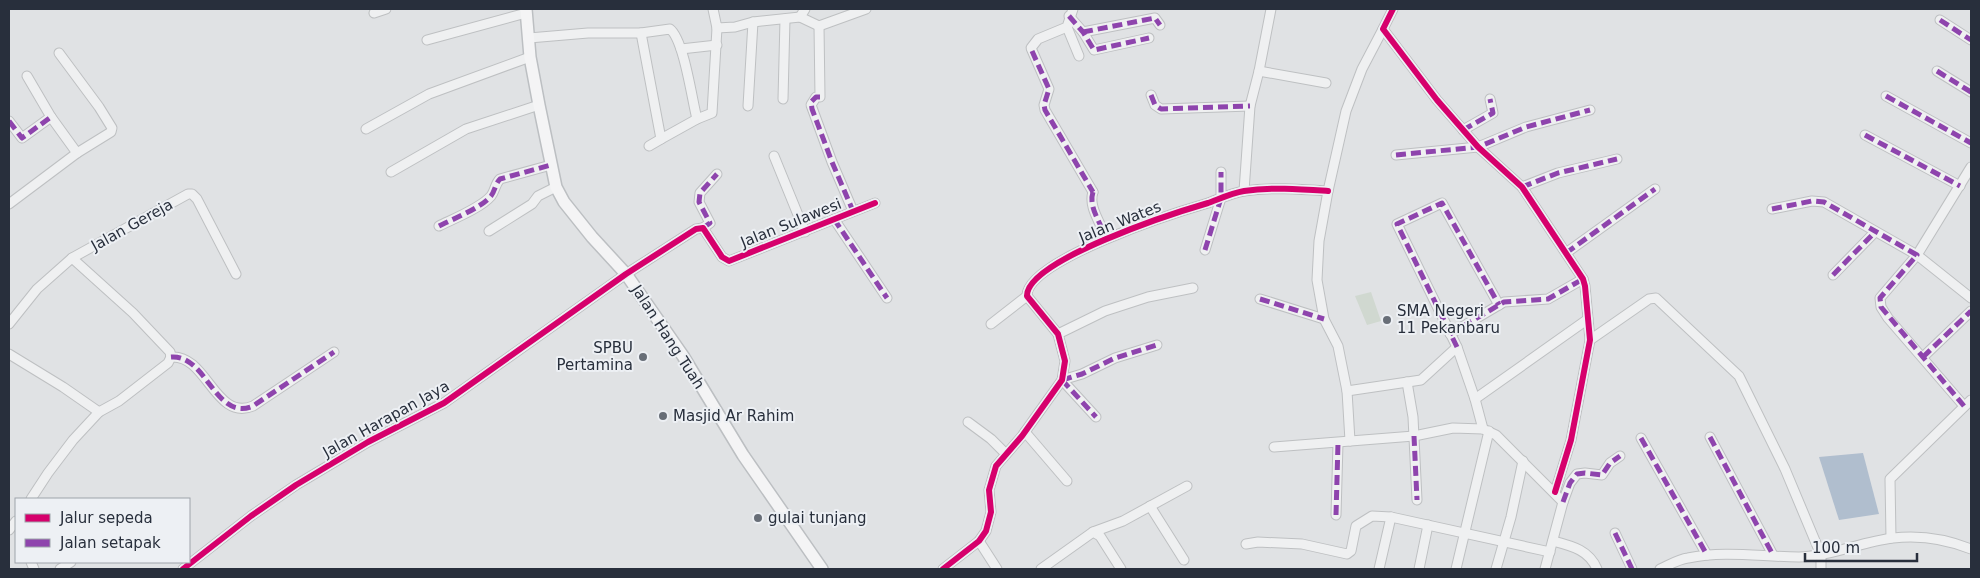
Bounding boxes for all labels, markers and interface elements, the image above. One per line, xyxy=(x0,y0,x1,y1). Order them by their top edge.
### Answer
street label: Jalan Gereja xyxy=(87,195,176,255)
street label: Jalan Sulawesi xyxy=(737,195,844,252)
street label: Jalan Wates xyxy=(1075,197,1164,247)
street label: Jalan Hang Tuah xyxy=(627,281,708,392)
place label: SMA Negeri 11 Pekanbaru xyxy=(1397,302,1500,337)
marker: SMA Negeri 11 Pekanbaru xyxy=(1381,314,1393,326)
place label: SPBU Pertamina xyxy=(557,339,633,374)
marker: SPBU Pertamina xyxy=(637,351,649,363)
street label: Jalan Harapan Jaya xyxy=(319,377,452,462)
place label: Masjid Ar Rahim xyxy=(673,407,794,425)
marker: Masjid Ar Rahim xyxy=(657,410,669,422)
legend xyxy=(15,498,190,563)
text: Jalur sepeda xyxy=(59,509,153,527)
place label: gulai tunjang xyxy=(768,509,867,527)
marker: gulai tunjang xyxy=(752,512,764,524)
scale bar xyxy=(1805,530,1918,562)
text: Jalan setapak xyxy=(59,534,161,552)
text: 100 m xyxy=(1812,539,1860,557)

